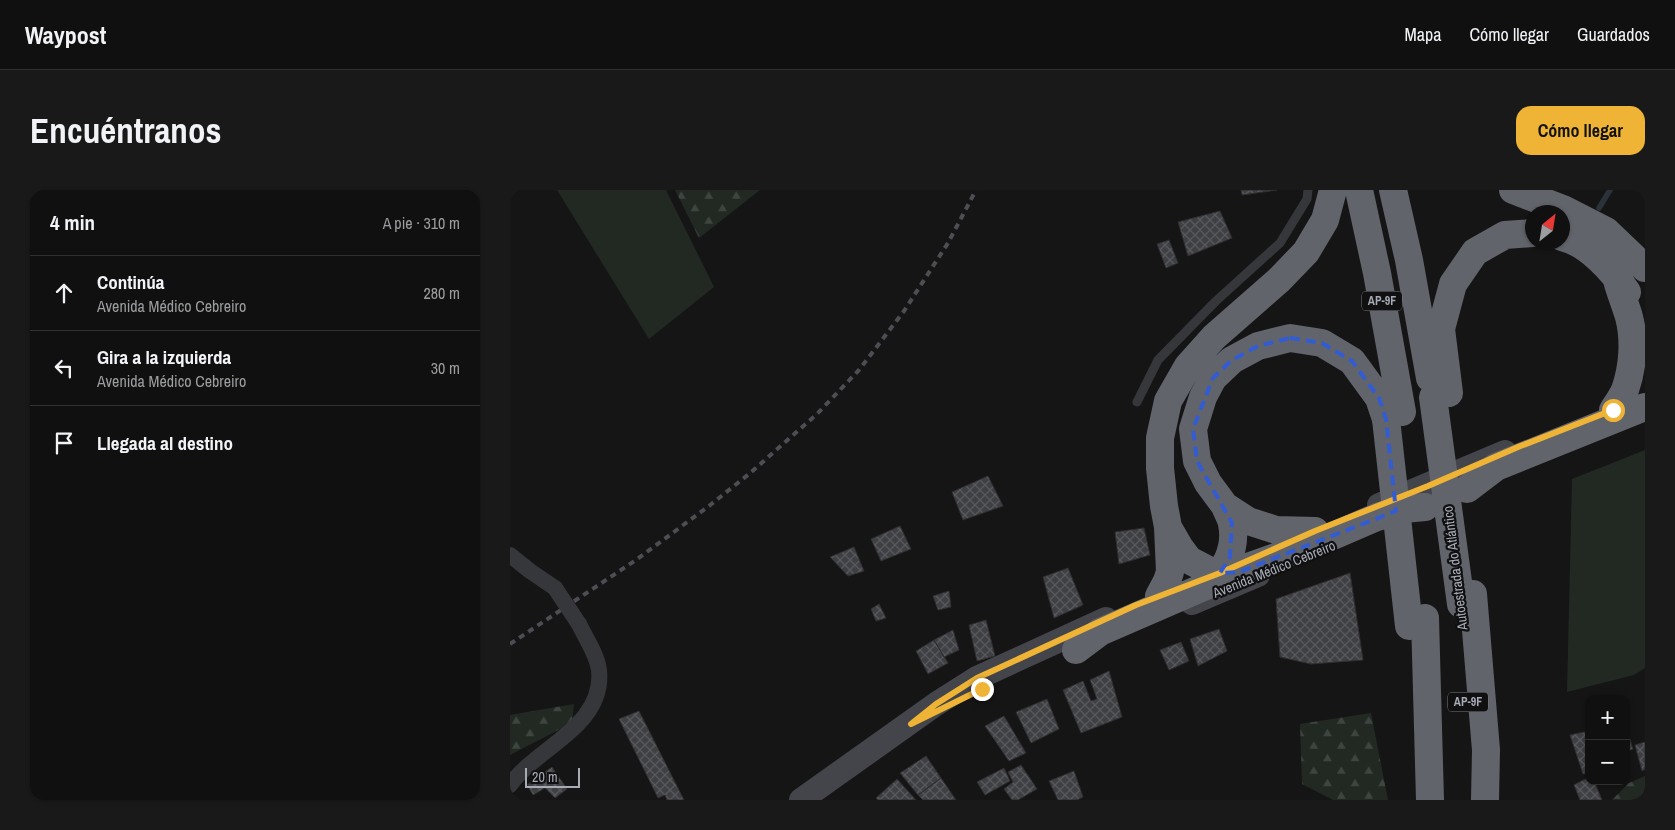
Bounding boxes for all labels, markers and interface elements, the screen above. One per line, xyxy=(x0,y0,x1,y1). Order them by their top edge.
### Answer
text: Waypost xyxy=(25,19,106,51)
text: Mapa xyxy=(1404,22,1441,47)
text: Cómo llegar xyxy=(1469,22,1549,47)
text: Guardados xyxy=(1577,22,1650,47)
button: Cómo llegar xyxy=(1516,106,1645,155)
text: Encuéntranos xyxy=(30,107,221,154)
north arrow xyxy=(1525,205,1570,250)
text: 4 min xyxy=(50,208,95,237)
text: A pie · 310 m xyxy=(383,212,460,234)
text: Continúa xyxy=(97,269,165,295)
icon: ahead xyxy=(50,279,78,307)
text: 280 m xyxy=(424,282,460,304)
road number: AP-9F xyxy=(1362,292,1402,310)
text: Avenida Médico Cebreiro xyxy=(97,295,246,317)
text: Gira a la izquierda xyxy=(97,344,231,370)
icon: left xyxy=(50,354,78,382)
text: 30 m xyxy=(431,357,460,379)
text: Avenida Médico Cebreiro xyxy=(97,370,246,392)
route start xyxy=(1602,399,1625,422)
icon: arrive xyxy=(50,429,78,457)
text: Llegada al destino xyxy=(97,430,233,456)
street label: Autoestrada do Atlántico xyxy=(1438,505,1472,632)
street label: Avenida Médico Cebreiro xyxy=(1209,536,1338,602)
route end xyxy=(971,678,994,701)
road number: AP-9F xyxy=(1448,692,1488,712)
map controls xyxy=(1585,695,1630,785)
button: + xyxy=(1585,695,1630,740)
button: − xyxy=(1585,740,1630,785)
scale bar xyxy=(525,765,580,788)
text: 20 m xyxy=(532,768,558,786)

